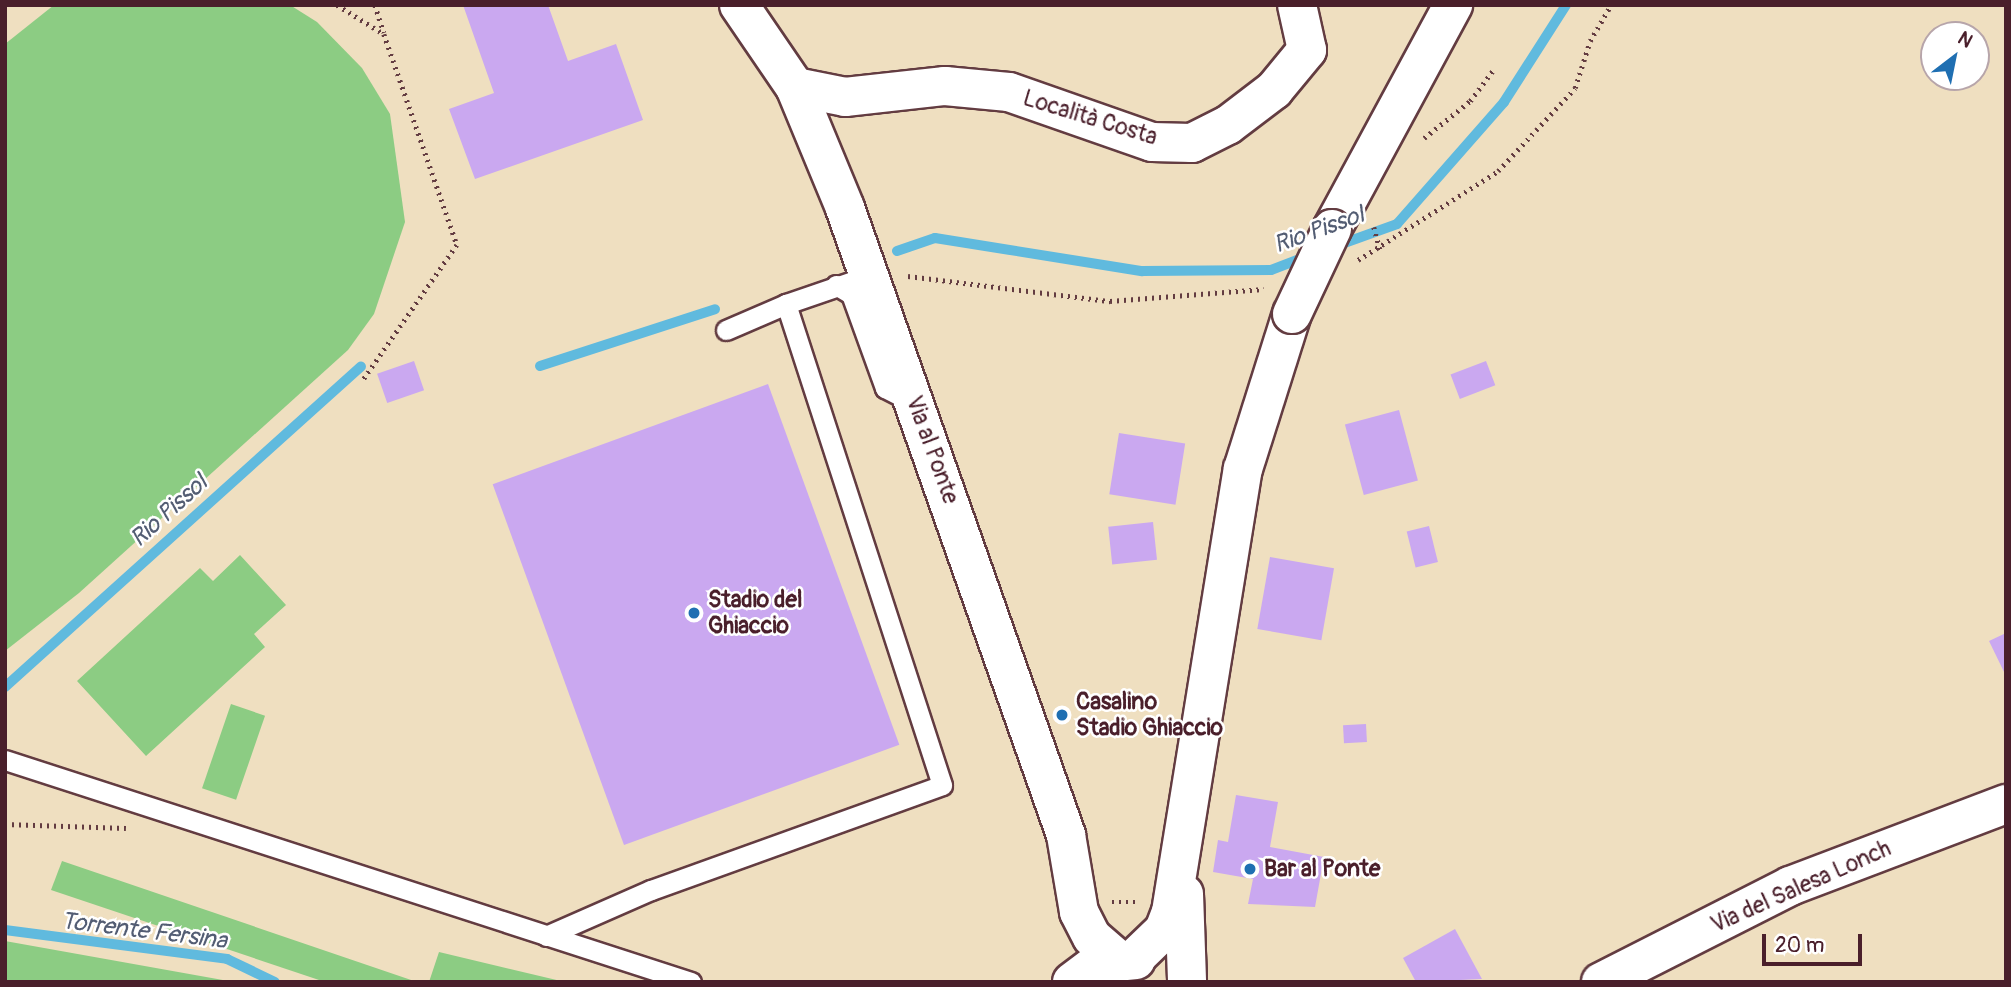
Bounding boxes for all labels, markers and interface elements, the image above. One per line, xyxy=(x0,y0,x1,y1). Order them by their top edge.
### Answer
north arrow xyxy=(1920,21,1990,91)
text: N xyxy=(1953,26,1977,53)
street label: Località Costa xyxy=(1020,85,1160,151)
water label: Rio Pissol xyxy=(1270,200,1368,260)
street label: Via al Ponte xyxy=(900,392,964,508)
water label: Rio Pissol xyxy=(124,469,214,553)
place label: Stadio del Ghiaccio xyxy=(708,586,802,640)
marker: Stadio del Ghiaccio xyxy=(686,605,702,621)
place label: Casalino Stadio Ghiaccio xyxy=(1076,688,1223,742)
marker: Casalino Stadio Ghiaccio xyxy=(1054,707,1070,723)
street label: Via del Salesa Lonch xyxy=(1707,835,1895,939)
place label: Bar al Ponte xyxy=(1264,855,1380,883)
marker: Bar al Ponte xyxy=(1242,861,1258,877)
water label: Torrente Fersina xyxy=(59,907,229,955)
scale bar xyxy=(1766,920,1866,964)
text: 20 m xyxy=(1775,932,1824,959)

